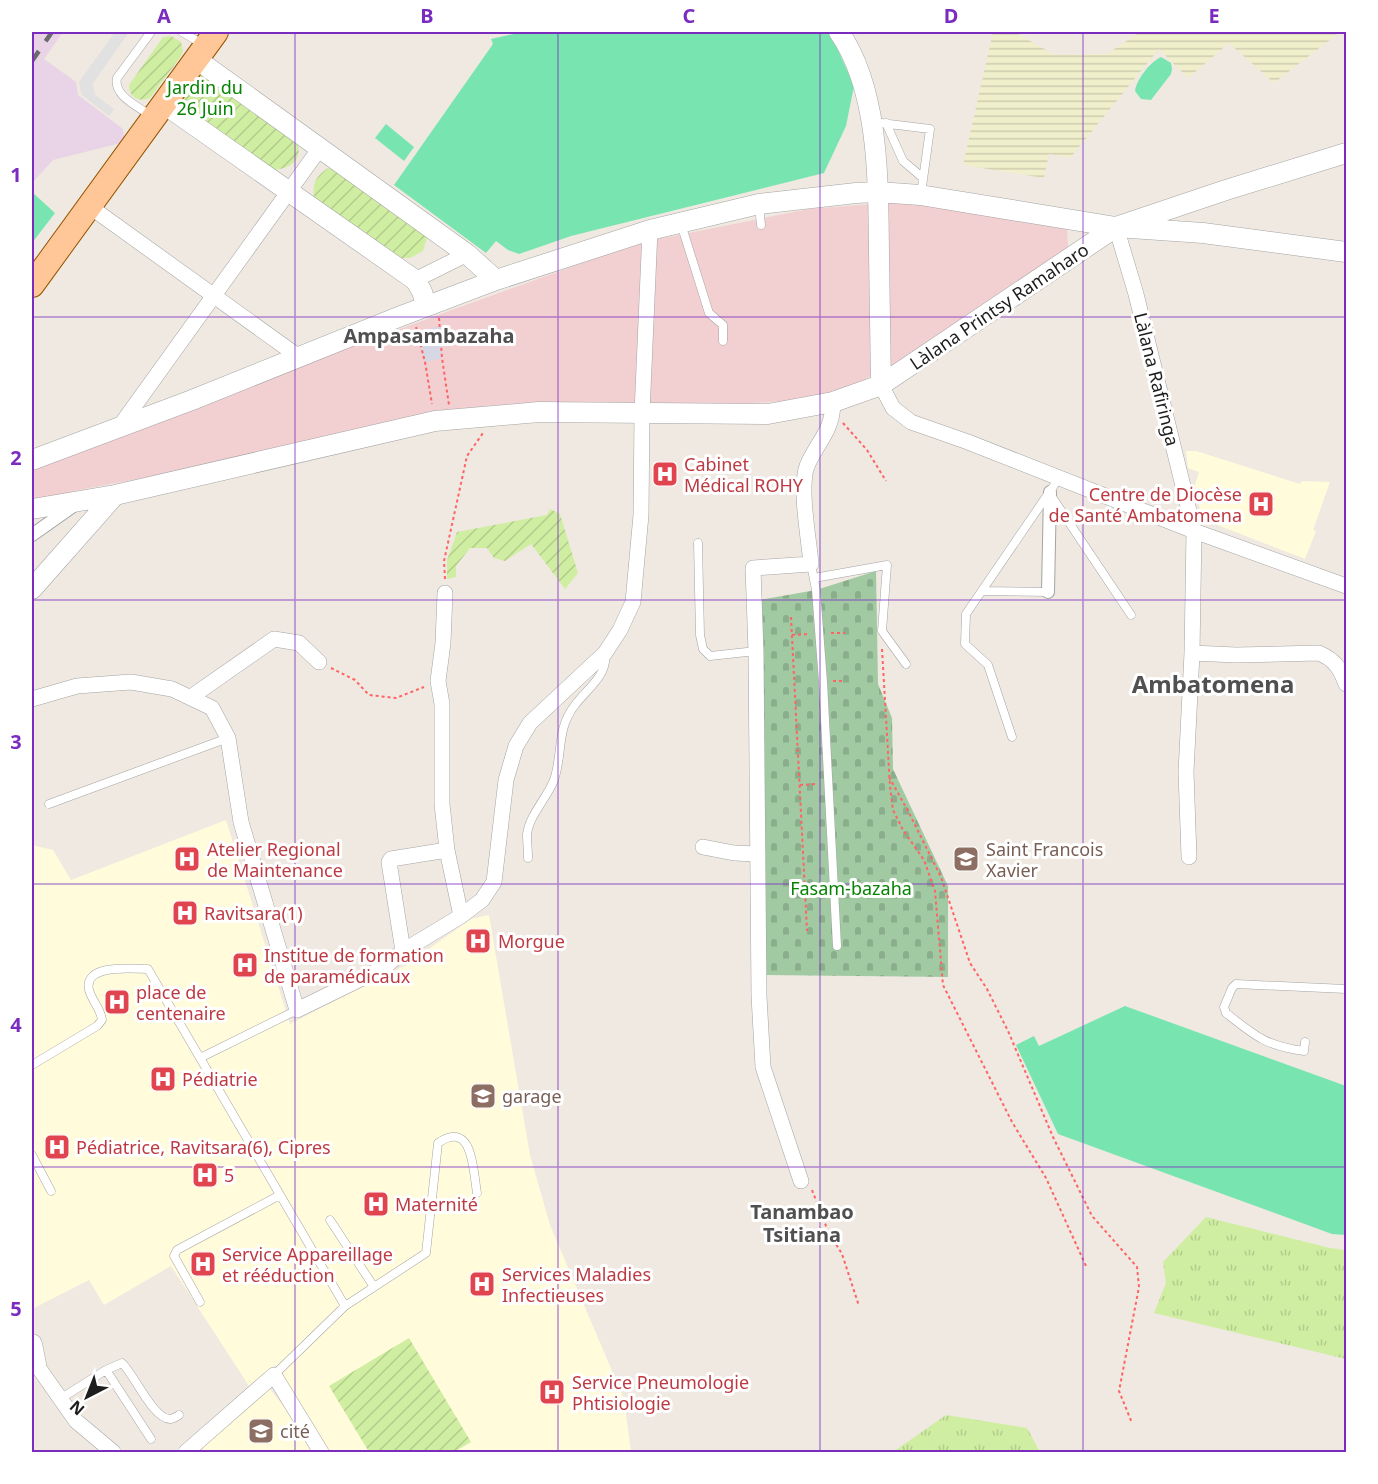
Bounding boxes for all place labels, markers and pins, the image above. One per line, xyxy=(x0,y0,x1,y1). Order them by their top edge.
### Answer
place label: Cabinet Médical ROHY xyxy=(684,452,804,497)
hospital icon: Cabinet Médical ROHY xyxy=(650,459,680,489)
place label: Centre de Diocèse de Santé Ambatomena xyxy=(1049,482,1242,527)
hospital icon: Centre de Diocèse de Santé Ambatomena xyxy=(1246,489,1276,519)
place label: Atelier Regional de Maintenance xyxy=(207,837,343,882)
place label: Saint Francois Xavier xyxy=(986,837,1103,882)
hospital icon: Atelier Regional de Maintenance xyxy=(172,844,202,874)
school or university icon: Saint Francois Xavier xyxy=(951,844,981,874)
hospital icon: Ravitsara(1) xyxy=(170,898,200,928)
place label: Ravitsara(1) xyxy=(204,901,303,925)
hospital icon: Morgue xyxy=(463,926,493,956)
place label: Morgue xyxy=(498,929,565,953)
place label: Institue de formation de paramédicaux xyxy=(264,943,444,988)
hospital icon: Institue de formation de paramédicaux xyxy=(230,950,260,980)
place label: place de centenaire xyxy=(136,980,226,1025)
hospital icon: place de centenaire xyxy=(102,987,132,1017)
hospital icon: Pédiatrie xyxy=(148,1064,178,1094)
place label: Pédiatrie xyxy=(182,1067,258,1091)
school or university icon: garage xyxy=(468,1081,498,1111)
place label: garage xyxy=(502,1084,562,1108)
hospital icon: Pédiatrice, Ravitsara(6), Cipres xyxy=(42,1132,72,1162)
place label: Pédiatrice, Ravitsara(6), Cipres xyxy=(76,1135,331,1159)
hospital icon: 5 xyxy=(190,1160,220,1190)
place label: 5 xyxy=(224,1163,234,1187)
hospital icon: Maternité xyxy=(361,1189,391,1219)
place label: Maternité xyxy=(395,1192,478,1216)
place label: Service Appareillage et rééduction xyxy=(222,1242,393,1287)
hospital icon: Service Appareillage et rééduction xyxy=(188,1249,218,1279)
place label: Services Maladies Infectieuses xyxy=(502,1262,651,1307)
hospital icon: Services Maladies Infectieuses xyxy=(467,1269,497,1299)
place label: Service Pneumologie Phtisiologie xyxy=(572,1370,749,1415)
hospital icon: Service Pneumologie Phtisiologie xyxy=(537,1377,567,1407)
school or university icon: cité xyxy=(246,1416,276,1446)
place label: cité xyxy=(280,1419,310,1443)

